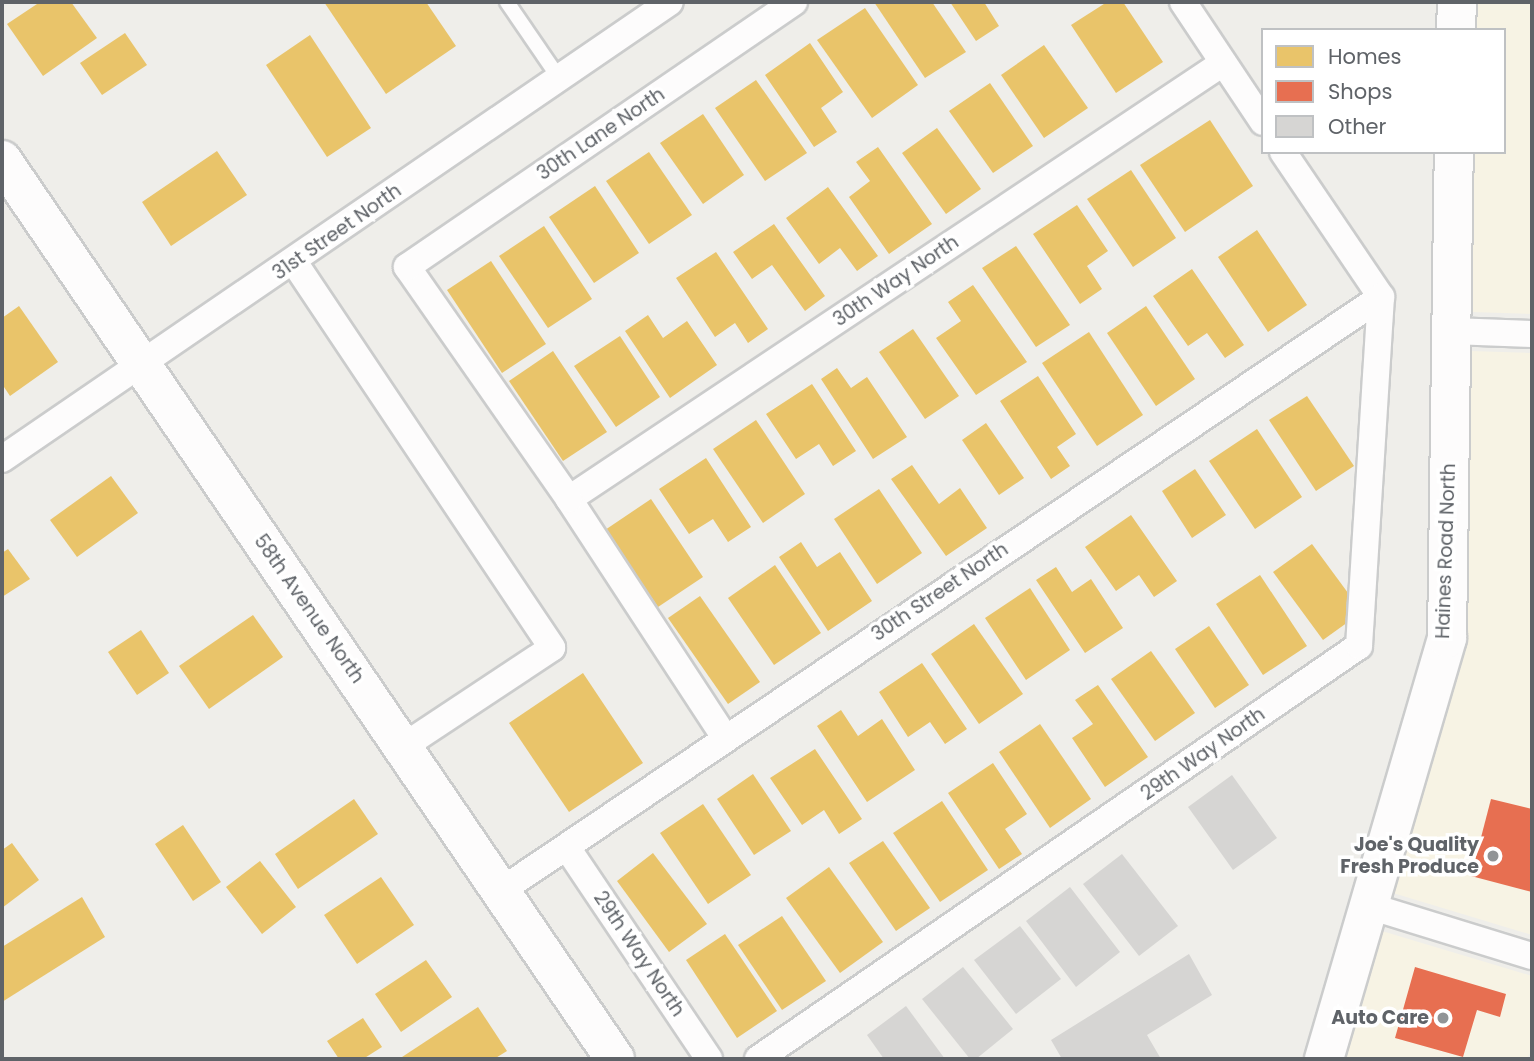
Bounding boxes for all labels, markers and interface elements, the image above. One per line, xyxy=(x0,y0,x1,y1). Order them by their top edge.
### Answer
legend xyxy=(1261,28,1506,154)
text: Homes xyxy=(1328,42,1402,71)
text: Shops xyxy=(1328,77,1392,106)
street label: 30th Lane North xyxy=(533,83,669,185)
text: Other xyxy=(1328,112,1386,141)
street label: 31st Street North xyxy=(268,179,406,285)
street label: 30th Way North xyxy=(829,231,963,331)
street label: Haines Road North xyxy=(1432,463,1460,639)
street label: 58th Avenue North xyxy=(249,530,369,688)
street label: 30th Street North xyxy=(867,538,1013,646)
street label: 29th Way North xyxy=(1137,703,1269,805)
place label: Joe's Quality Fresh Produce xyxy=(1340,834,1479,878)
marker: Joe's Quality Fresh Produce xyxy=(1485,848,1501,864)
street label: 29th Way North xyxy=(589,887,689,1021)
place label: Auto Care xyxy=(1331,1007,1429,1029)
marker: Auto Care xyxy=(1435,1010,1451,1026)

